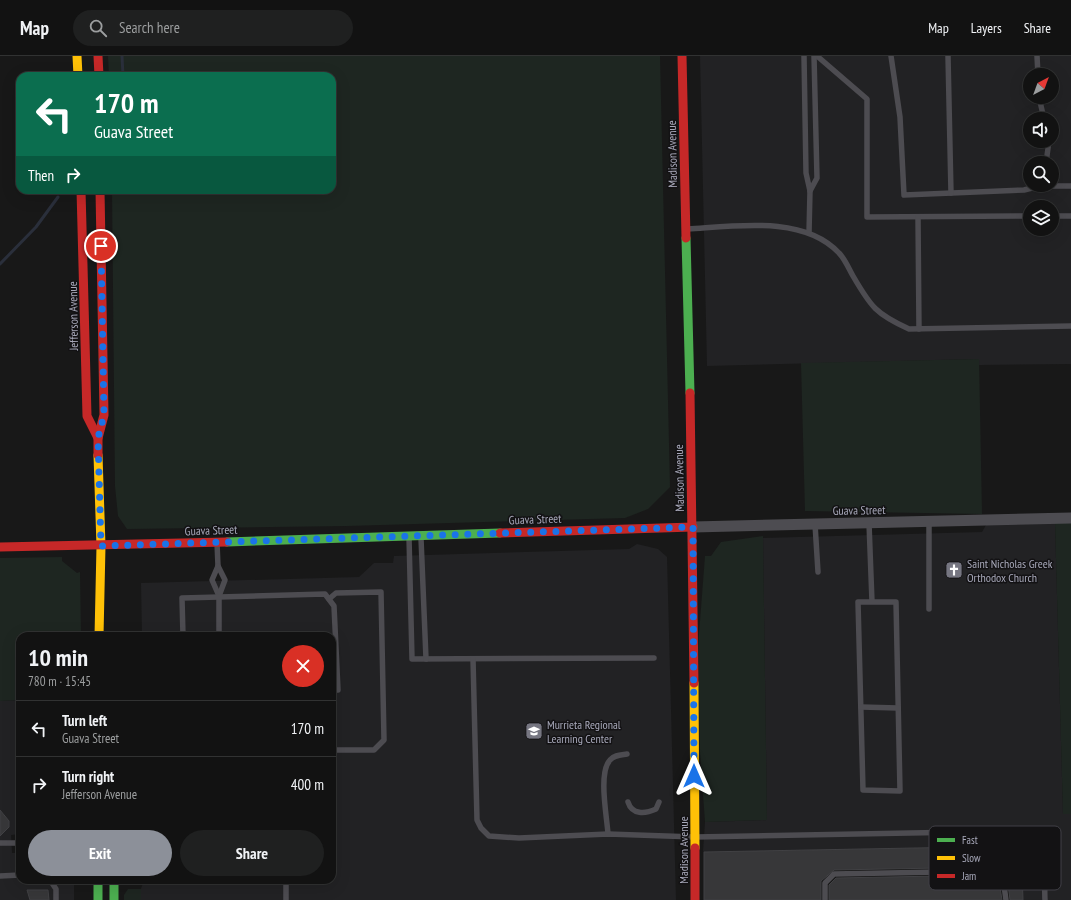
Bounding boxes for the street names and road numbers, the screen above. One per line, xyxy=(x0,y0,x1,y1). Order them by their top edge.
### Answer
street label: Madison Avenue xyxy=(664,120,680,188)
street label: Jefferson Avenue xyxy=(65,281,81,352)
street label: Madison Avenue xyxy=(671,444,687,512)
street label: Guava Street xyxy=(832,502,886,518)
street label: Guava Street xyxy=(508,511,562,527)
street label: Guava Street xyxy=(184,522,238,538)
street label: Madison Avenue xyxy=(676,816,691,884)

